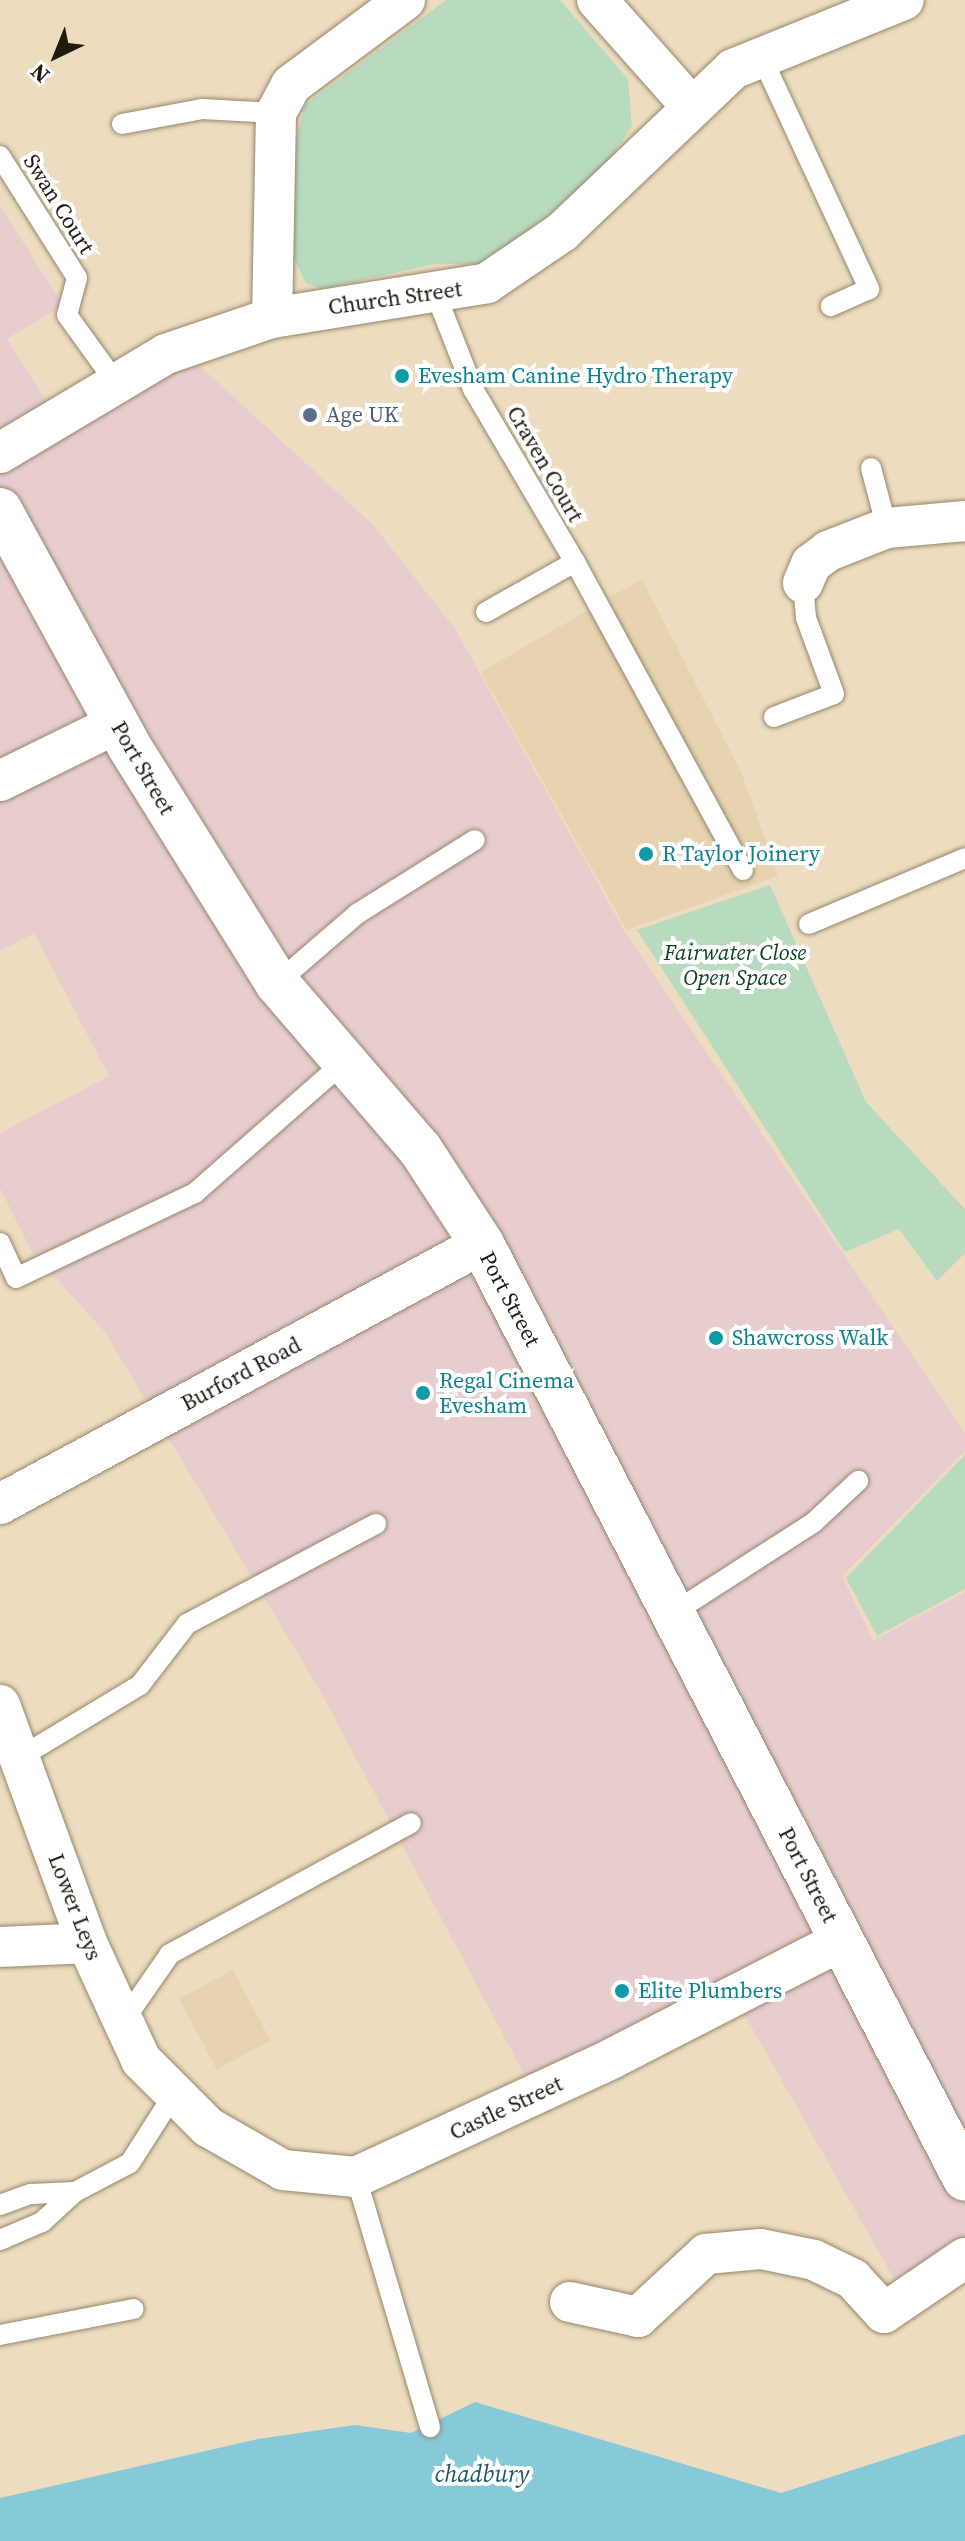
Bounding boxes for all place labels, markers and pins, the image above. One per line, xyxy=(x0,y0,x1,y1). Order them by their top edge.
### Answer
place label: Evesham Canine Hydro Therapy xyxy=(418,363,734,389)
marker: Evesham Canine Hydro Therapy xyxy=(393,367,411,385)
place label: Age UK xyxy=(326,402,398,428)
marker: Age UK xyxy=(301,406,319,424)
place label: R Taylor Joinery xyxy=(662,841,820,867)
marker: R Taylor Joinery xyxy=(637,845,655,863)
place label: Shawcross Walk xyxy=(732,1325,889,1351)
marker: Shawcross Walk xyxy=(707,1329,725,1347)
place label: Regal Cinema Evesham xyxy=(439,1367,574,1418)
marker: Regal Cinema Evesham xyxy=(414,1384,432,1402)
place label: Elite Plumbers xyxy=(638,1978,782,2004)
marker: Elite Plumbers xyxy=(613,1982,631,2000)

